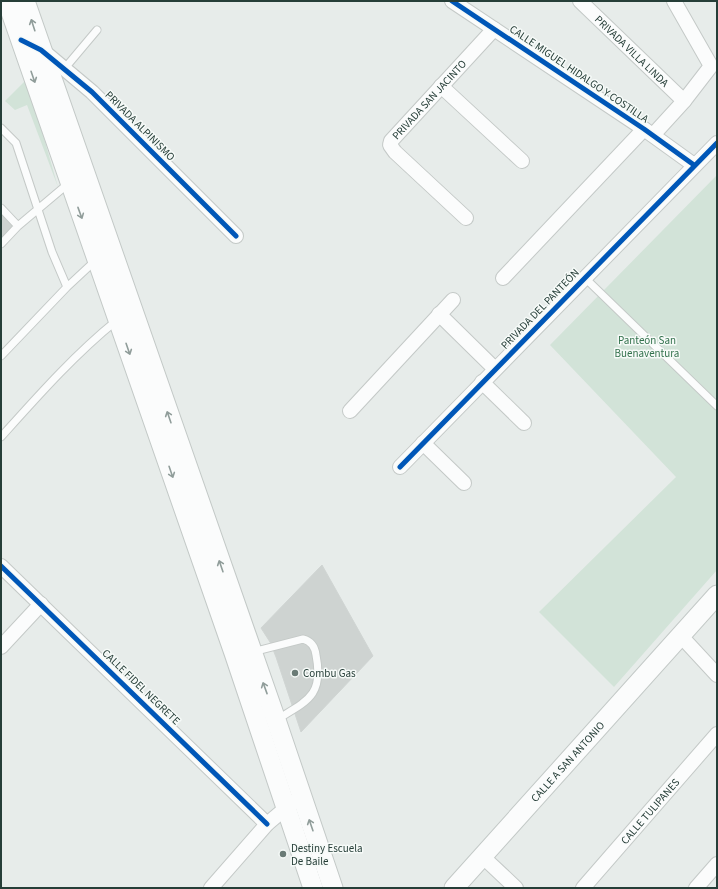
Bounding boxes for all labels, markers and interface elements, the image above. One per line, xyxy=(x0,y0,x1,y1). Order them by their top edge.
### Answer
street label: PRIVADA VILLA LINDA xyxy=(592,12,672,90)
one-way arrow xyxy=(29,19,36,32)
street label: CALLE MIGUEL HIDALGO Y COSTILLA xyxy=(506,22,652,126)
street label: PRIVADA SAN JACINTO xyxy=(389,56,470,143)
one-way arrow xyxy=(30,71,37,84)
street label: PRIVADA ALPINISMO xyxy=(102,88,178,164)
one-way arrow xyxy=(77,207,85,219)
street label: PRIVADA DEL PANTEÓN xyxy=(498,265,582,353)
park label: Panteón San Buenaventura xyxy=(615,333,679,361)
one-way arrow xyxy=(124,343,132,355)
one-way arrow xyxy=(165,411,173,423)
one-way arrow xyxy=(168,465,175,478)
one-way arrow xyxy=(217,560,225,572)
street label: CALLE FIDEL NEGRETE xyxy=(99,646,183,728)
place label: Combu Gas xyxy=(303,666,356,681)
marker: Combu Gas xyxy=(290,668,300,678)
one-way arrow xyxy=(260,683,268,695)
street label: CALLE A SAN ANTONIO xyxy=(527,718,608,805)
street label: CALLE TULIPANES xyxy=(617,775,683,847)
one-way arrow xyxy=(307,818,314,831)
place label: Destiny Escuela De Baile xyxy=(291,841,363,869)
marker: Destiny Escuela De Baile xyxy=(278,849,288,859)

